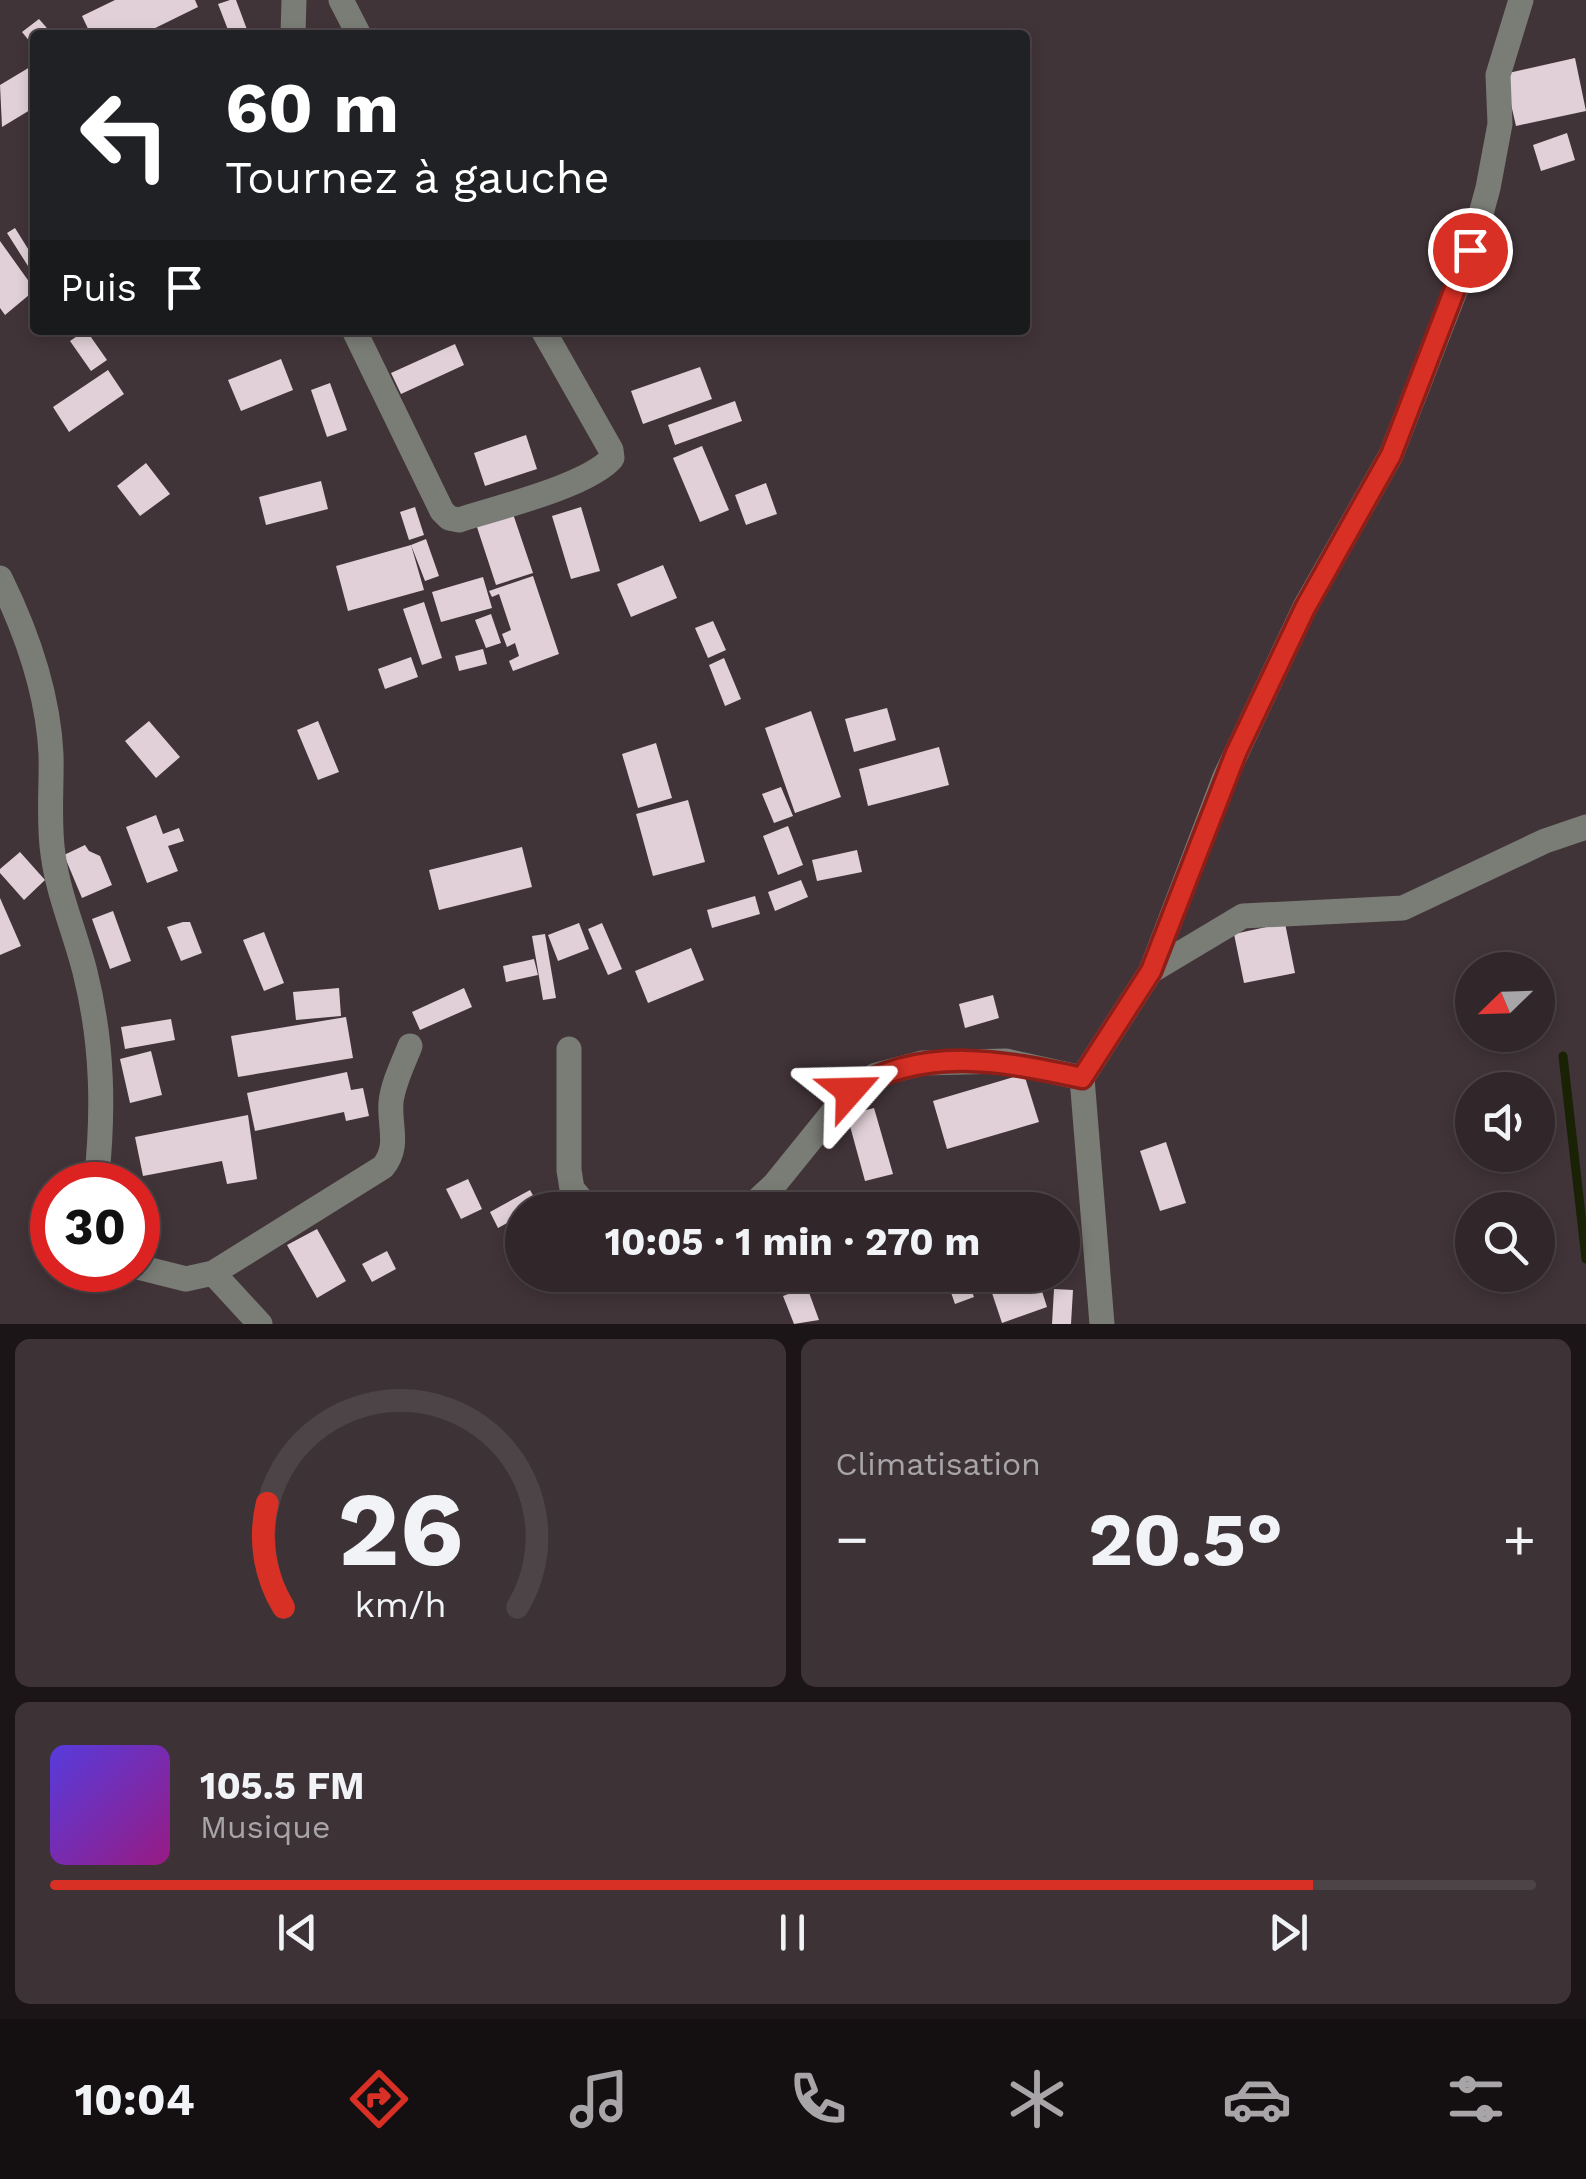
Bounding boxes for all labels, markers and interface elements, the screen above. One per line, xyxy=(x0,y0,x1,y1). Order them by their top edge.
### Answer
text: 60 m xyxy=(225,67,399,149)
icon: left xyxy=(60,70,190,200)
text: Tournez à gauche xyxy=(225,151,610,204)
pin xyxy=(1428,208,1513,293)
icon: arrive xyxy=(1443,223,1498,278)
icon: arrive xyxy=(157,260,212,315)
text: Puis xyxy=(60,266,137,310)
north arrow xyxy=(1455,952,1555,1052)
map controls xyxy=(1455,952,1555,1292)
position arrow xyxy=(798,1039,902,1143)
button: sound xyxy=(1455,1072,1555,1172)
speed limit sign: 30 xyxy=(30,1162,160,1292)
button: search xyxy=(1455,1192,1555,1292)
text: 10:05 · 1 min · 270 m xyxy=(605,1220,980,1264)
text: Climatisation xyxy=(836,1445,1041,1483)
text: 26 xyxy=(337,1468,463,1590)
text: 20.5° xyxy=(1088,1495,1283,1583)
text: − xyxy=(836,1507,869,1571)
text: + xyxy=(1503,1507,1536,1571)
text: km/h xyxy=(354,1584,446,1626)
text: 105.5 FM xyxy=(200,1764,365,1808)
text: Musique xyxy=(200,1808,330,1846)
icon: previous xyxy=(270,1905,325,1960)
icon: pause xyxy=(765,1905,820,1960)
icon: next xyxy=(1261,1905,1316,1960)
icon: directions xyxy=(344,2064,414,2134)
icon: music xyxy=(564,2064,634,2134)
icon: phone xyxy=(783,2064,853,2134)
icon: climate xyxy=(1002,2064,1072,2134)
icon: car xyxy=(1222,2064,1292,2134)
icon: filters xyxy=(1441,2064,1511,2134)
text: 10:04 xyxy=(75,2073,195,2126)

